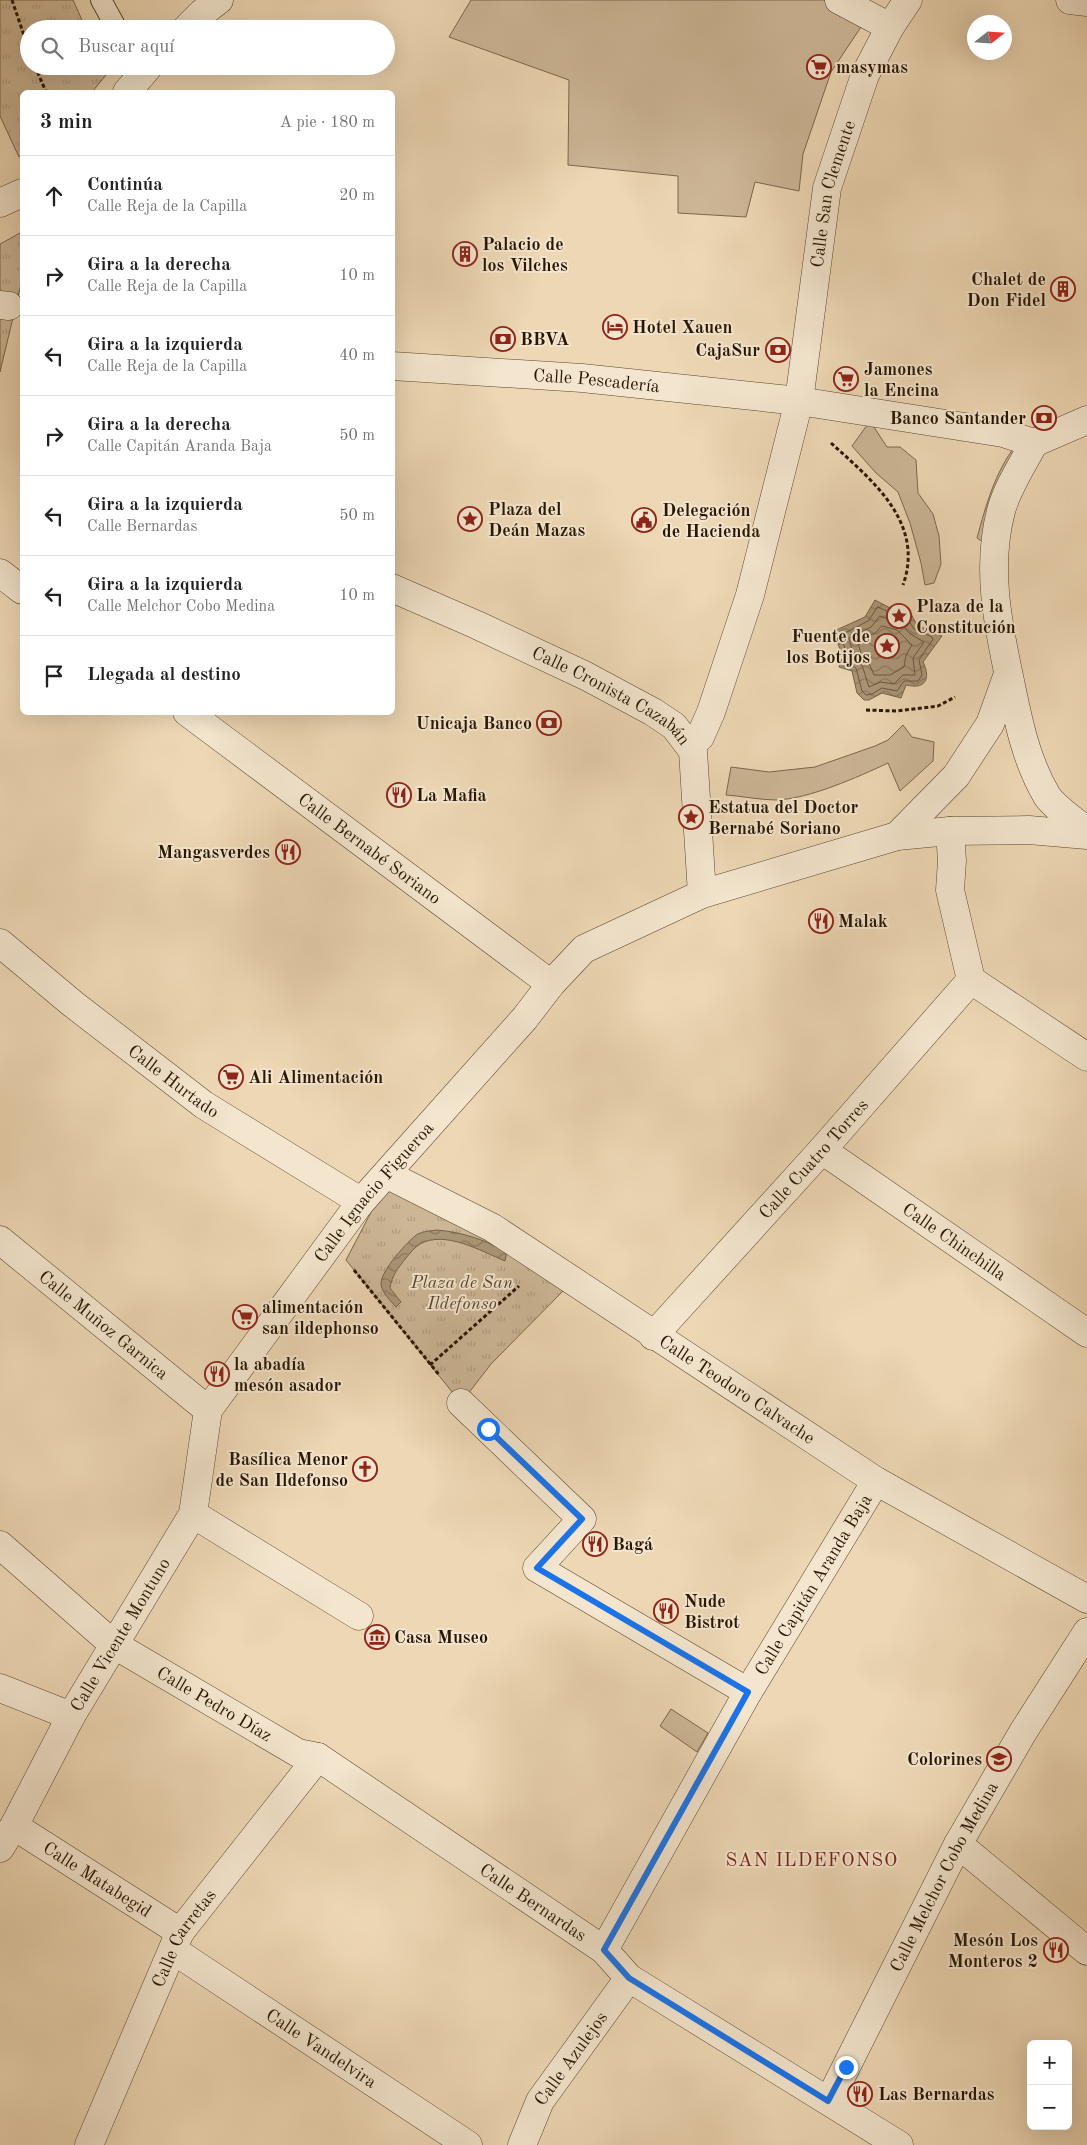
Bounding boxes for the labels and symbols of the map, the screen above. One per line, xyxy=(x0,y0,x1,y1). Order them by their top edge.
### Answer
north arrow xyxy=(967,15,1012,60)
supermarket icon: masymas xyxy=(806,54,832,80)
place label: masymas xyxy=(836,59,908,77)
street label: Calle San Clemente xyxy=(809,118,859,269)
place label: Palacio de los Vilches xyxy=(482,236,568,275)
building icon: Palacio de los Vilches xyxy=(452,241,478,267)
place label: Chalet de Don Fidel xyxy=(967,271,1046,310)
building icon: Chalet de Don Fidel xyxy=(1050,276,1076,302)
hotel icon: Hotel Xauen xyxy=(602,314,628,340)
place label: Hotel Xauen xyxy=(632,319,733,337)
bank icon: BBVA xyxy=(490,326,516,352)
place label: BBVA xyxy=(520,331,570,349)
bank icon: CajaSur xyxy=(765,337,791,363)
place label: CajaSur xyxy=(695,342,760,360)
place label: Jamones la Encina xyxy=(864,361,939,400)
supermarket icon: Jamones la Encina xyxy=(833,366,859,392)
street label: Calle Pescadería xyxy=(533,367,661,396)
bank icon: Banco Santander xyxy=(1031,405,1057,431)
place label: Banco Santander xyxy=(890,410,1026,428)
place label: Plaza del Deán Mazas xyxy=(488,501,585,540)
place label: Delegación de Hacienda xyxy=(662,502,760,541)
place icon: Plaza del Deán Mazas xyxy=(457,506,483,532)
public building icon: Delegación de Hacienda xyxy=(631,507,657,533)
place label: Plaza de la Constitución xyxy=(916,598,1016,637)
place icon: Plaza de la Constitución xyxy=(886,603,912,629)
place label: Fuente de los Botijos xyxy=(786,628,870,667)
place icon: Fuente de los Botijos xyxy=(874,633,900,659)
street label: Calle Cronista Cazabán xyxy=(529,644,693,749)
bank icon: Unicaja Banco xyxy=(536,710,562,736)
place label: Unicaja Banco xyxy=(415,715,532,733)
restaurant icon: La Mafia xyxy=(386,782,412,808)
place label: La Mafia xyxy=(416,787,487,805)
street label: Calle Bernabé Soriano xyxy=(294,790,444,908)
place label: Estatua del Doctor Bernabé Soriano xyxy=(708,799,859,838)
place icon: Estatua del Doctor Bernabé Soriano xyxy=(678,804,704,830)
restaurant icon: Mangasverdes xyxy=(275,839,301,865)
place label: Mangasverdes xyxy=(157,844,270,862)
restaurant icon: Malak xyxy=(808,908,834,934)
place label: Malak xyxy=(838,913,888,931)
street label: Calle Hurtado xyxy=(124,1042,222,1122)
supermarket icon: Ali Alimentación xyxy=(218,1064,244,1090)
place label: Ali Alimentación xyxy=(248,1069,383,1087)
street label: Calle Cuatro Torres xyxy=(756,1096,872,1223)
street label: Calle Ignacio Figueroa xyxy=(312,1119,438,1266)
street label: Calle Chinchilla xyxy=(899,1200,1009,1284)
street label: Calle Muñoz Garnica xyxy=(35,1268,171,1384)
park label: Plaza de San Ildefonso xyxy=(410,1274,513,1313)
place label: alimentación san ildephonso xyxy=(262,1299,379,1338)
supermarket icon: alimentación san ildephonso xyxy=(232,1304,258,1330)
street label: Calle Teodoro Calvache xyxy=(656,1332,818,1448)
place label: la abadía mesón asador xyxy=(234,1356,342,1395)
restaurant icon: la abadía mesón asador xyxy=(204,1361,230,1387)
route start xyxy=(477,1418,500,1441)
place label: Basílica Menor de San Ildefonso xyxy=(216,1451,348,1490)
church icon: Basílica Menor de San Ildefonso xyxy=(352,1456,378,1482)
street label: Calle Capitán Aranda Baja xyxy=(752,1491,876,1679)
restaurant icon: Bagá xyxy=(582,1531,608,1557)
place label: Bagá xyxy=(612,1536,653,1554)
street label: Calle Vicente Montuno xyxy=(68,1555,174,1715)
place label: Nude Bistrot xyxy=(684,1593,740,1632)
restaurant icon: Nude Bistrot xyxy=(653,1598,679,1624)
museum icon: Casa Museo xyxy=(364,1624,390,1650)
place label: Casa Museo xyxy=(394,1629,488,1647)
street label: Calle Pedro Díaz xyxy=(153,1664,275,1745)
school or university icon: Colorines xyxy=(986,1746,1012,1772)
place label: Colorines xyxy=(907,1751,982,1769)
street label: Calle Melchor Cobo Medina xyxy=(887,1779,1002,1975)
street label: Calle Matabegid xyxy=(39,1839,154,1921)
district label: SAN ILDEFONSO xyxy=(726,1852,898,1871)
street label: Calle Bernardas xyxy=(476,1861,589,1945)
street label: Calle Carretas xyxy=(149,1886,220,1990)
place label: Mesón Los Monteros 2 xyxy=(948,1932,1038,1971)
restaurant icon: Mesón Los Monteros 2 xyxy=(1043,1937,1069,1963)
street label: Calle Vandelvira xyxy=(262,2006,380,2092)
street label: Calle Azulejos xyxy=(532,2009,612,2109)
route end xyxy=(835,2056,858,2079)
restaurant icon: Las Bernardas xyxy=(847,2081,873,2107)
place label: Las Bernardas xyxy=(878,2086,995,2104)

